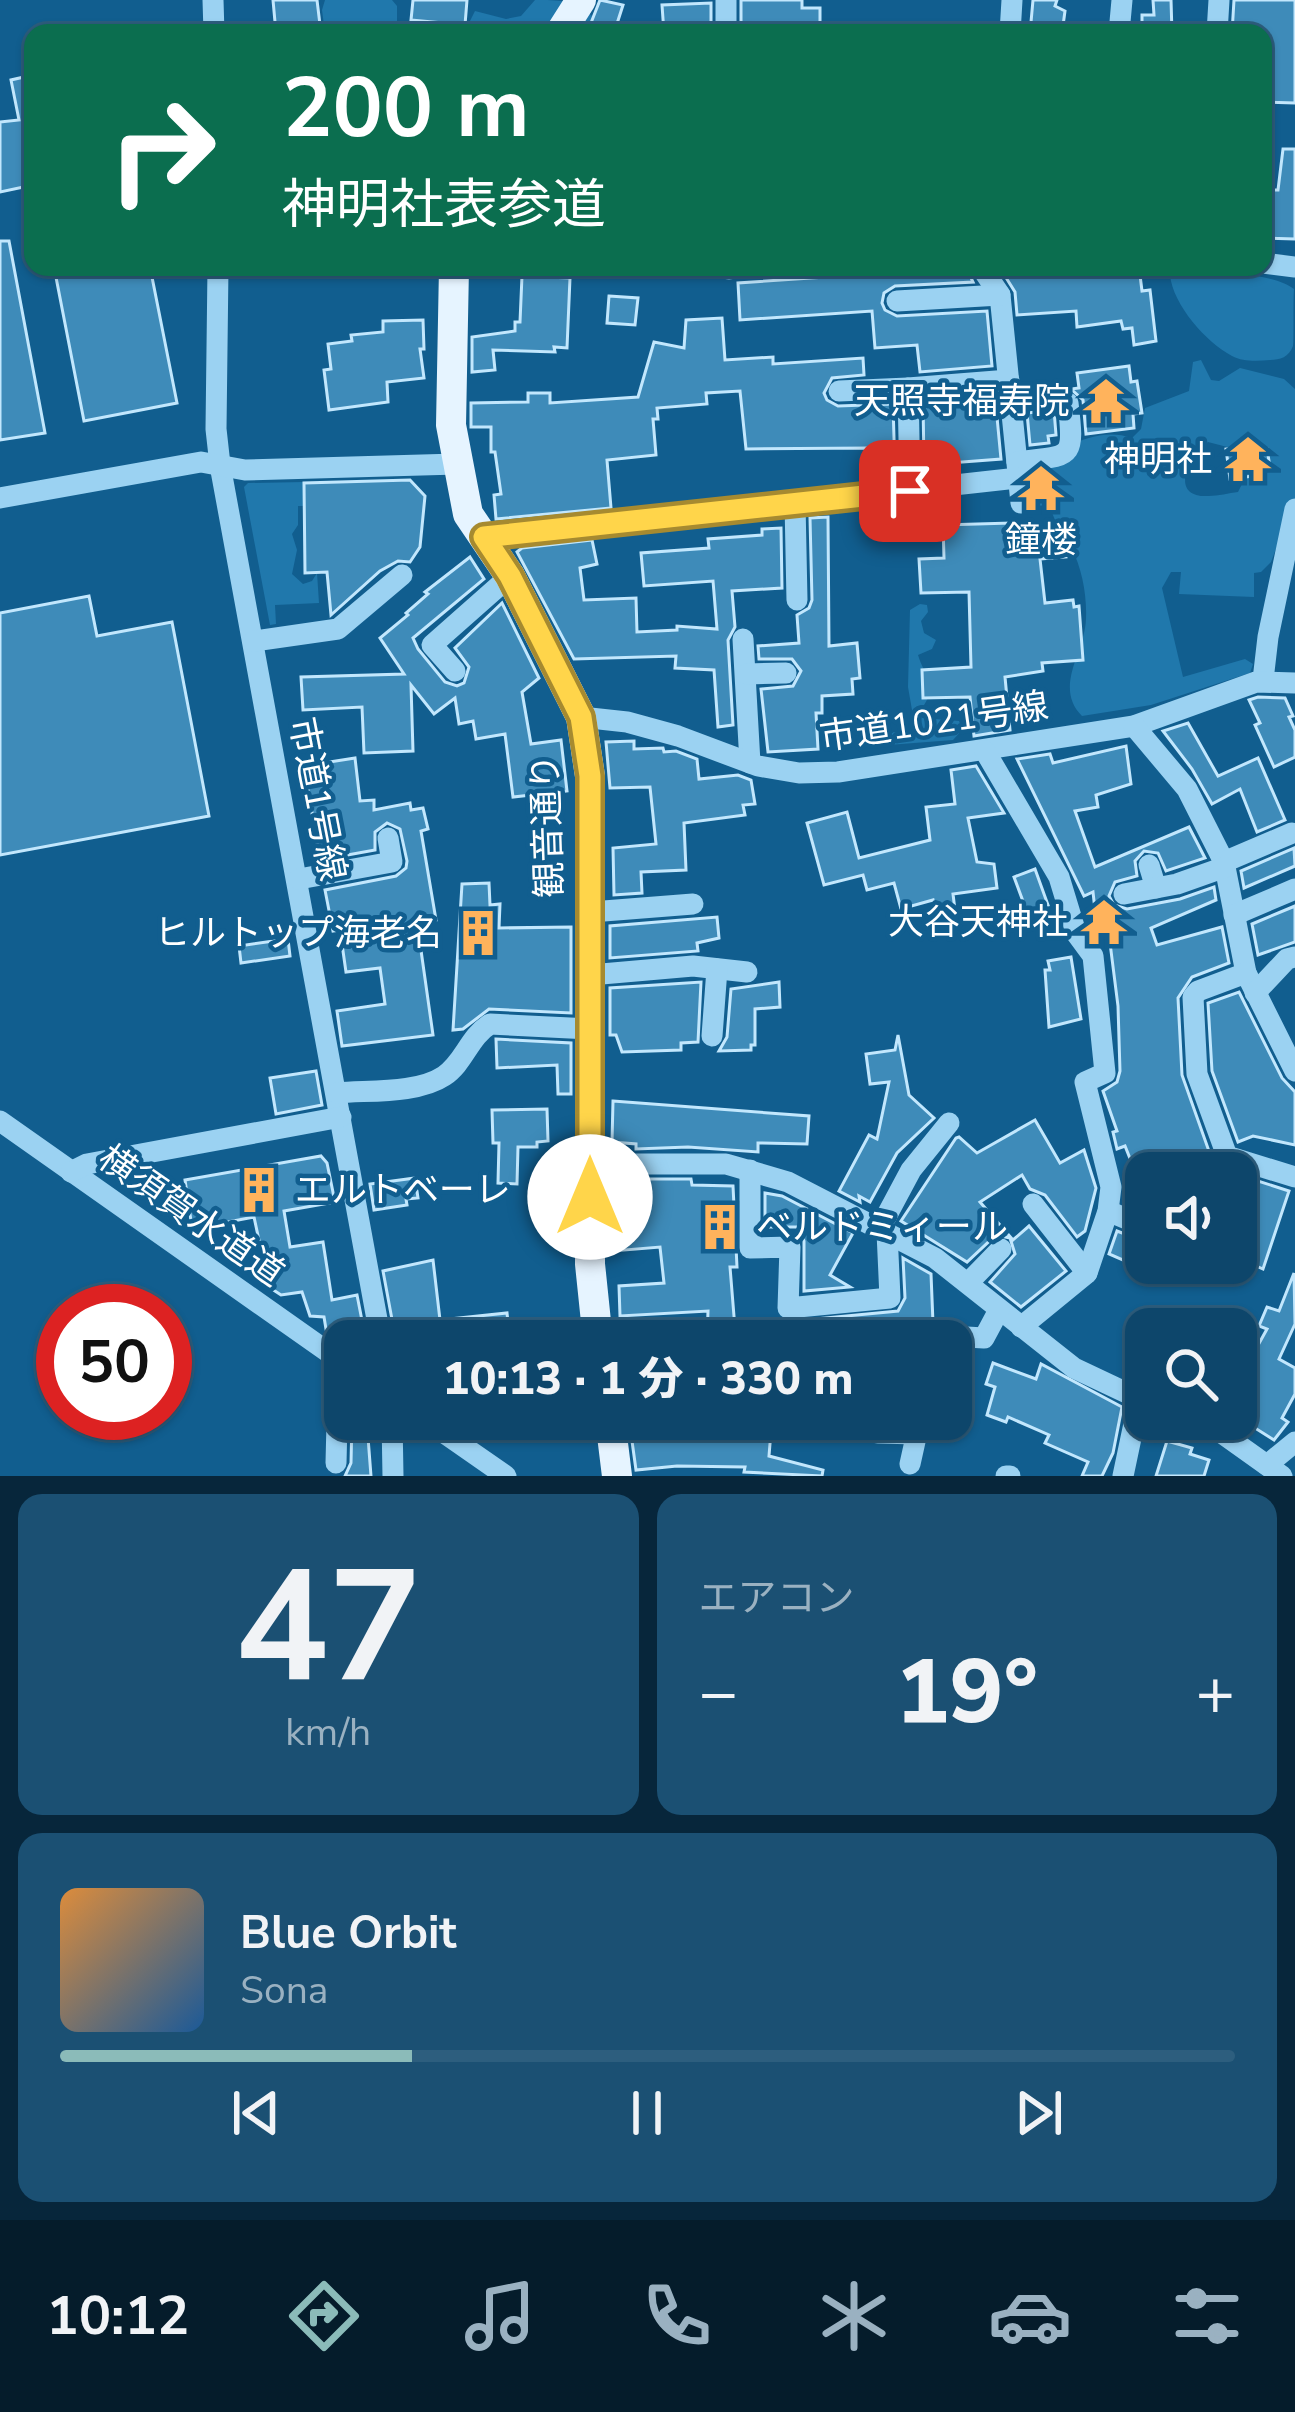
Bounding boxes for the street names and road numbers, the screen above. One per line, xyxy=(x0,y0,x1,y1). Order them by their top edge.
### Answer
street label: 市道1021号線 xyxy=(817,682,1051,762)
street label: 市道1号線 xyxy=(277,713,357,885)
street label: 観音通り xyxy=(521,753,575,899)
street label: 横須賀水道道 xyxy=(88,1134,294,1298)

